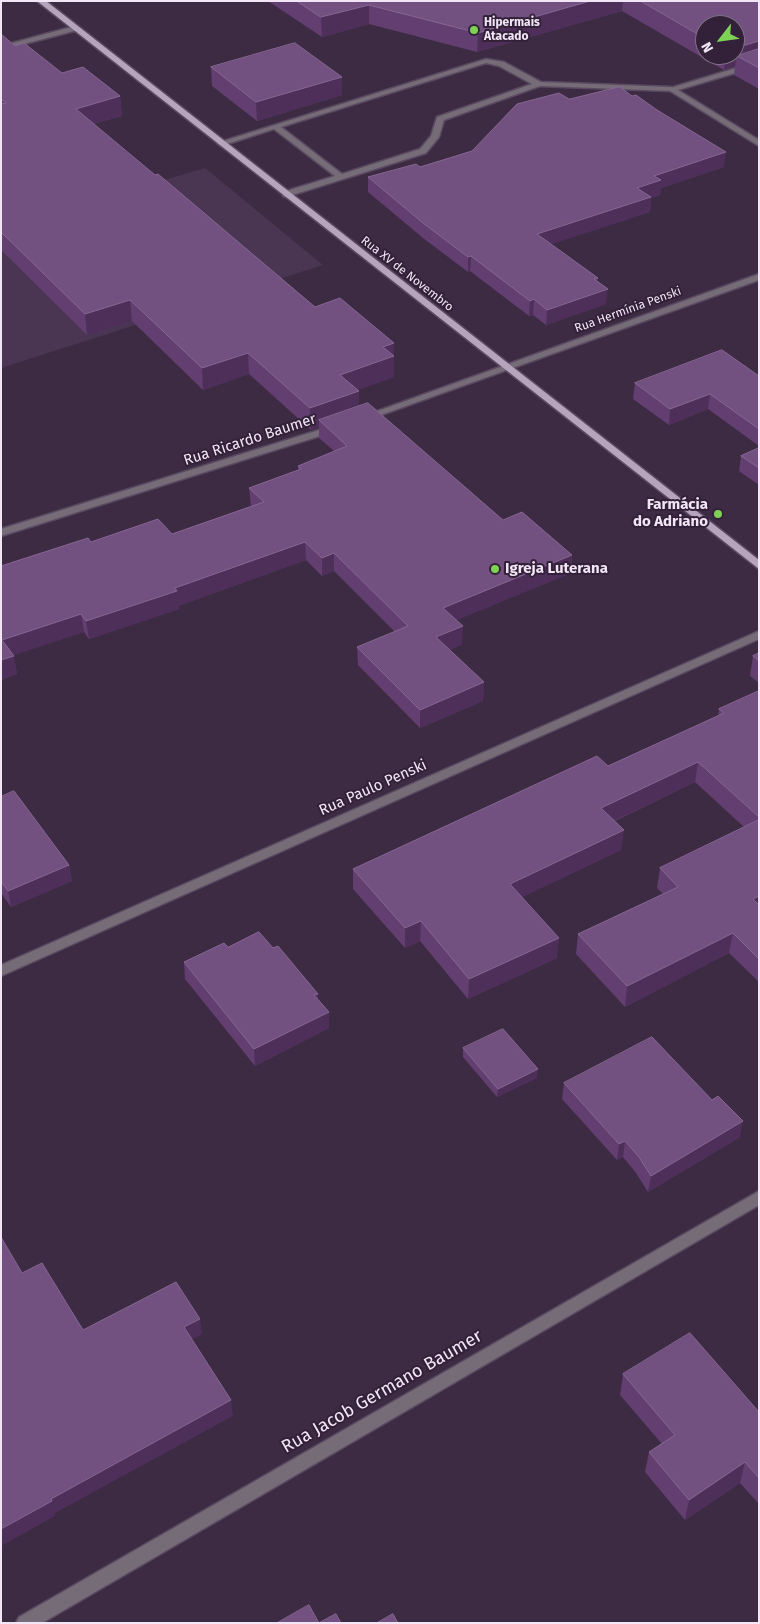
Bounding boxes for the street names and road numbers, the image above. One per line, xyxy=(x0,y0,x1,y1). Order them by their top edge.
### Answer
street label: Rua XV de Novembro xyxy=(358,233,456,315)
street label: Rua Hermínia Penski xyxy=(573,284,683,336)
street label: Rua Ricardo Baumer xyxy=(181,410,319,470)
street label: Rua Paulo Penski xyxy=(316,756,430,820)
street label: Rua Jacob Germano Baumer xyxy=(278,1326,486,1458)

